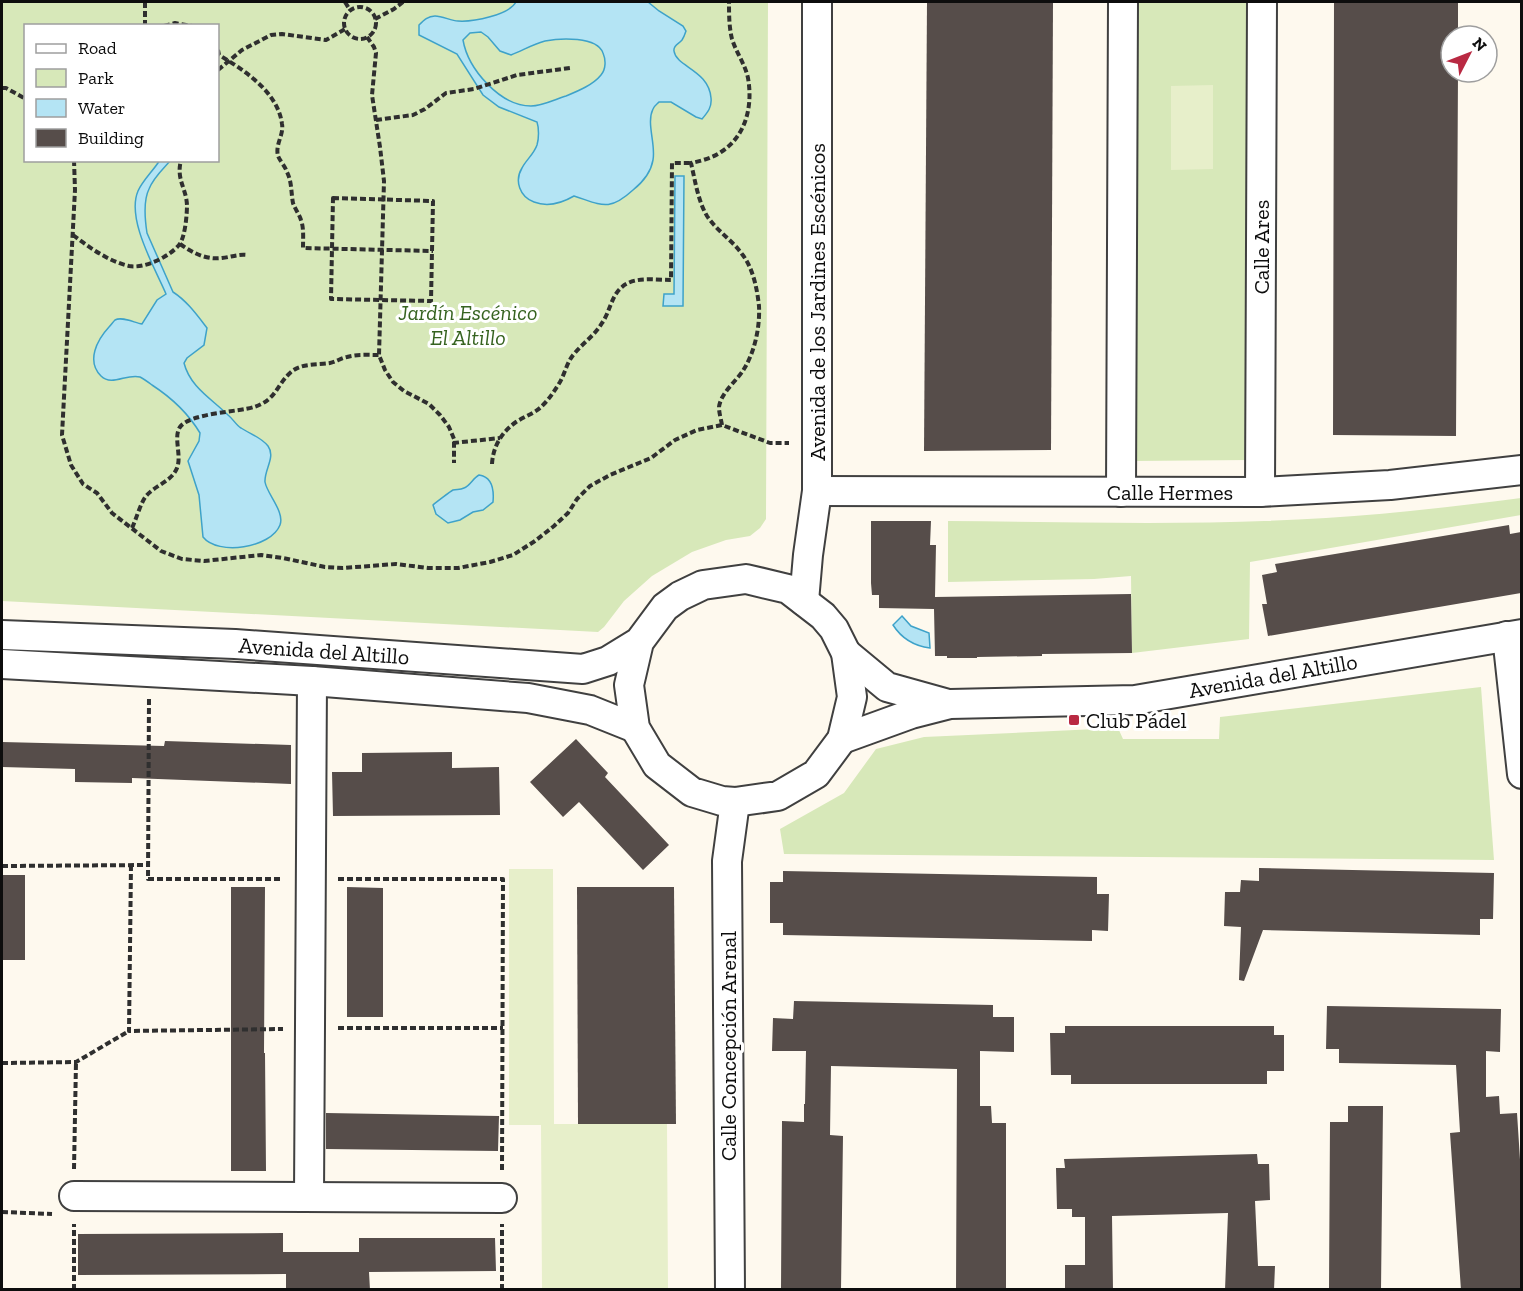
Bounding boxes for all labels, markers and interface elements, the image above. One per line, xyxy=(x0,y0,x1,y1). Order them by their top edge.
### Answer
legend xyxy=(24,24,219,162)
north arrow xyxy=(1439,24,1499,84)
text: N xyxy=(1469,33,1491,55)
text: Road xyxy=(78,37,117,59)
text: Park xyxy=(78,67,114,89)
text: Water xyxy=(78,97,125,119)
text: Building xyxy=(78,127,144,149)
street label: Avenida de los Jardines Escénicos xyxy=(804,143,831,461)
street label: Calle Ares xyxy=(1248,200,1275,294)
park label: Jardín Escénico El Altillo xyxy=(397,299,538,351)
street label: Calle Hermes xyxy=(1107,479,1233,506)
street label: Avenida del Altillo xyxy=(238,632,410,670)
street label: Avenida del Altillo xyxy=(1187,648,1359,704)
place label: Club Pádel xyxy=(1086,707,1187,734)
marker: Club Pádel xyxy=(1067,713,1081,727)
street label: Calle Concepción Arenal xyxy=(715,931,742,1161)

